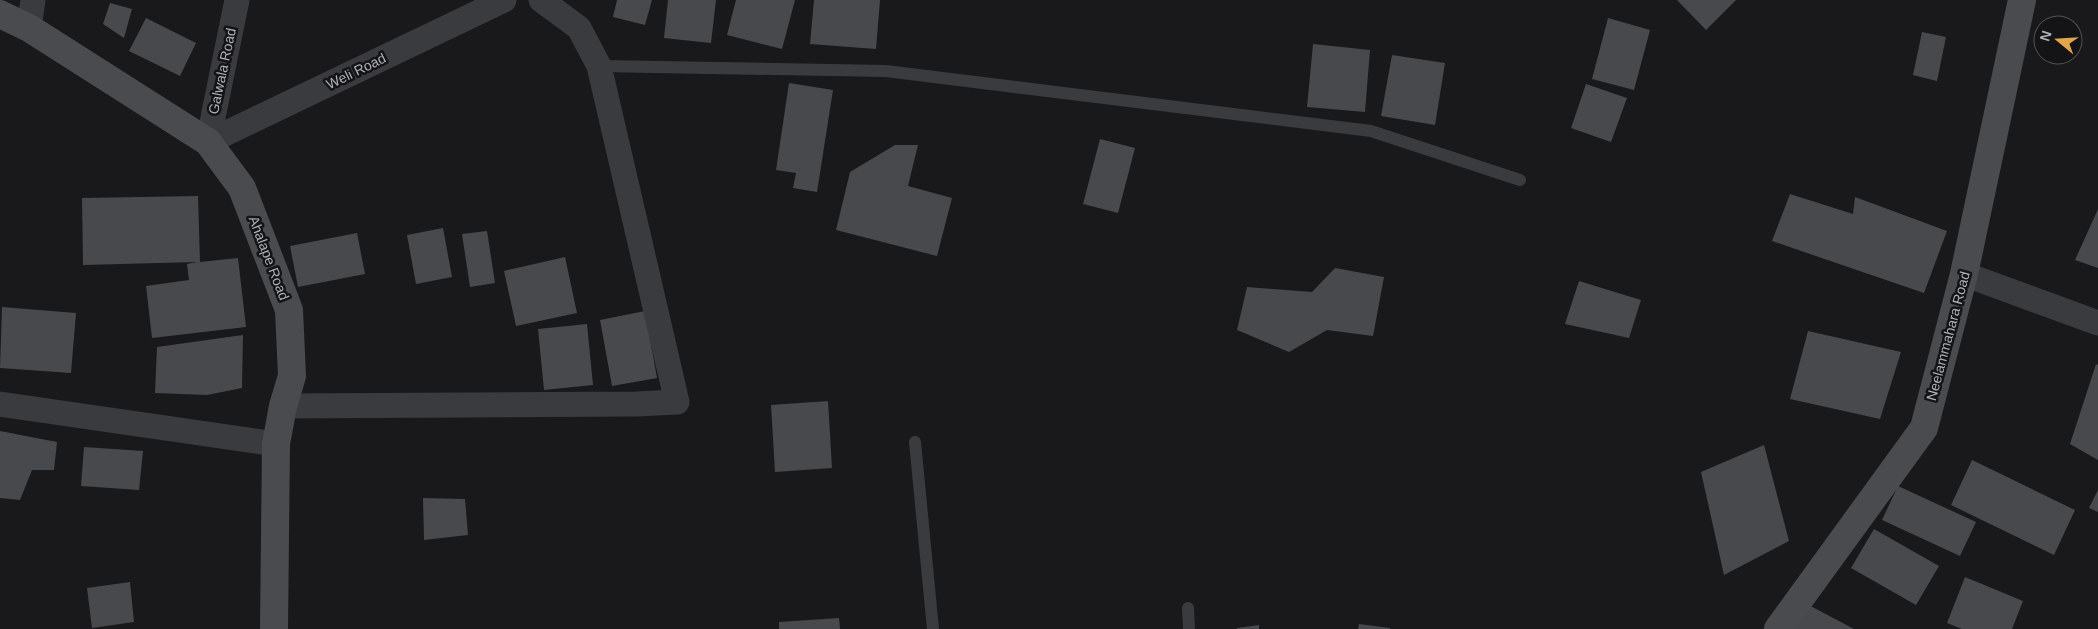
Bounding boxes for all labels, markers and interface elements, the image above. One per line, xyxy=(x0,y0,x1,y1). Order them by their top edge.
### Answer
north arrow xyxy=(2033,15,2083,65)
street label: Galwala Road xyxy=(205,26,239,116)
text: N xyxy=(2036,29,2055,43)
street label: Weli Road xyxy=(324,50,388,92)
street label: Ahalape Road xyxy=(246,214,292,302)
street label: Neelammahara Road xyxy=(1923,270,1973,402)

